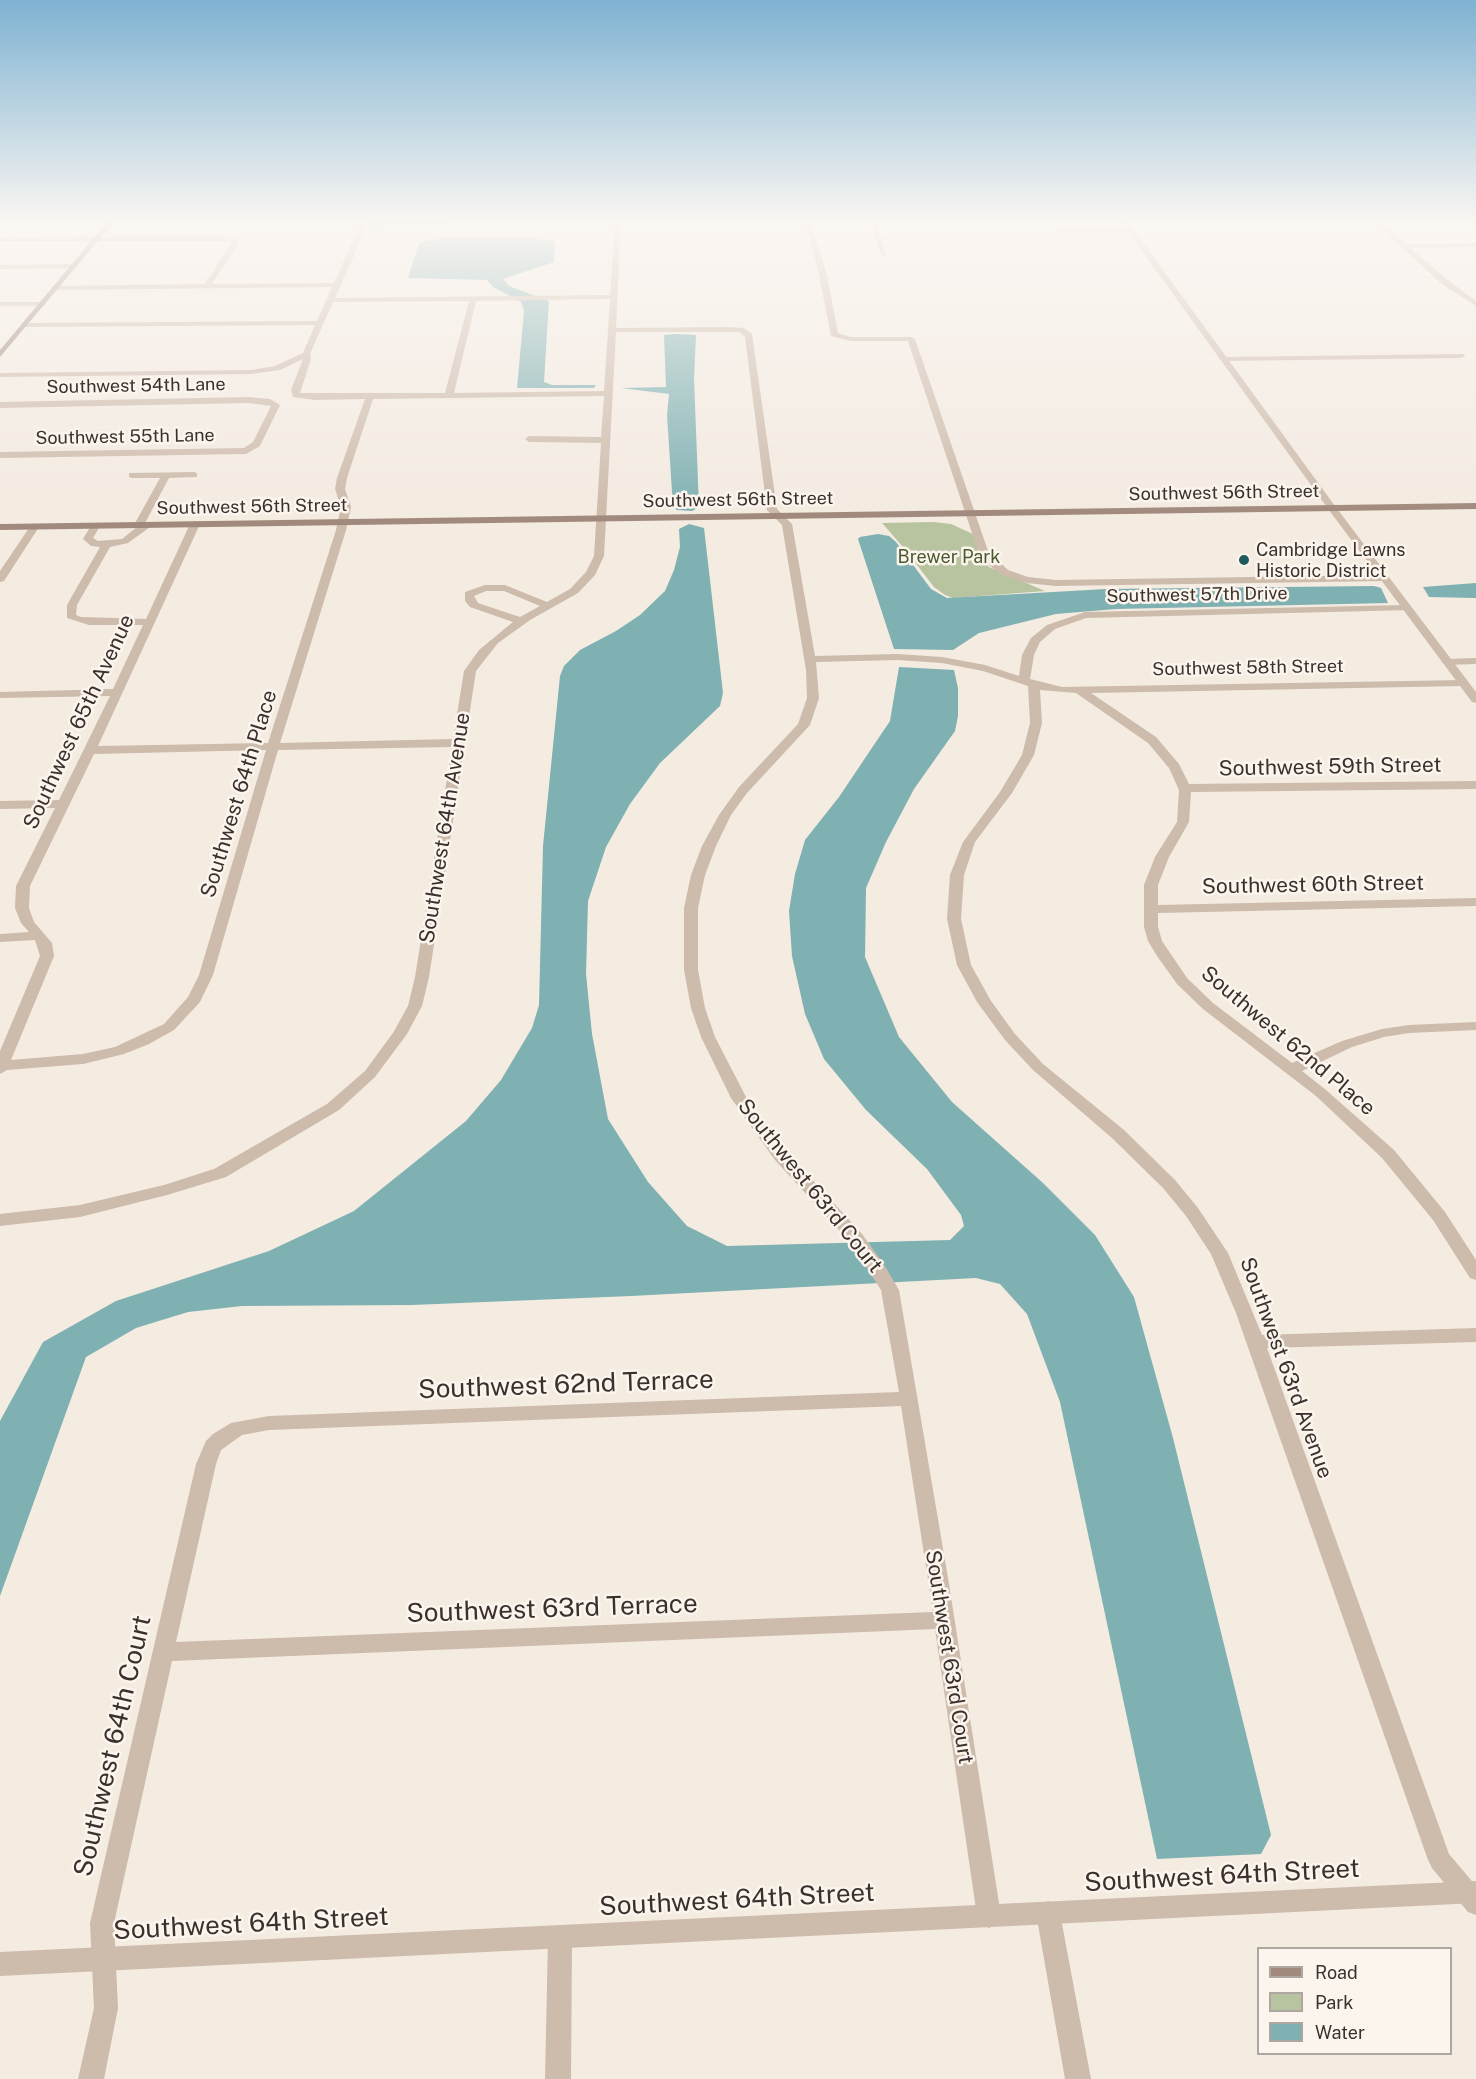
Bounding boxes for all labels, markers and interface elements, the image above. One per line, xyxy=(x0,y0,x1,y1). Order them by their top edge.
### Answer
street label: Southwest 54th Lane xyxy=(46,374,226,398)
street label: Southwest 55th Lane xyxy=(35,425,215,449)
street label: Southwest 56th Street xyxy=(1128,481,1320,505)
street label: Southwest 56th Street xyxy=(642,488,834,512)
street label: Southwest 56th Street xyxy=(156,495,348,519)
place label: Cambridge Lawns Historic District xyxy=(1256,539,1405,582)
park label: Brewer Park xyxy=(898,546,1000,568)
marker: Cambridge Lawns Historic District xyxy=(1237,553,1251,567)
street label: Southwest 57th Drive xyxy=(1106,583,1288,607)
street label: Southwest 65th Avenue xyxy=(18,611,140,833)
street label: Southwest 58th Street xyxy=(1152,656,1344,680)
street label: Southwest 64th Place xyxy=(195,687,283,901)
street label: Southwest 64th Avenue xyxy=(414,711,476,945)
street label: Southwest 59th Street xyxy=(1218,752,1442,782)
street label: Southwest 60th Street xyxy=(1202,870,1424,900)
street label: Southwest 62nd Place xyxy=(1196,961,1380,1121)
street label: Southwest 63rd Court xyxy=(732,1094,888,1278)
street label: Southwest 63rd Avenue xyxy=(1234,1254,1338,1482)
street label: Southwest 62nd Terrace xyxy=(418,1364,714,1406)
street label: Southwest 63rd Court xyxy=(920,1548,978,1766)
street label: Southwest 63rd Terrace xyxy=(406,1588,698,1630)
street label: Southwest 64th Court xyxy=(68,1612,158,1880)
street label: Southwest 64th Street xyxy=(1084,1853,1360,1899)
street label: Southwest 64th Street xyxy=(599,1877,875,1923)
street label: Southwest 64th Street xyxy=(113,1901,389,1947)
legend xyxy=(1257,1947,1452,2055)
text: Road xyxy=(1315,1962,1358,1983)
text: Park xyxy=(1315,1992,1353,2013)
text: Water xyxy=(1315,2022,1365,2043)

